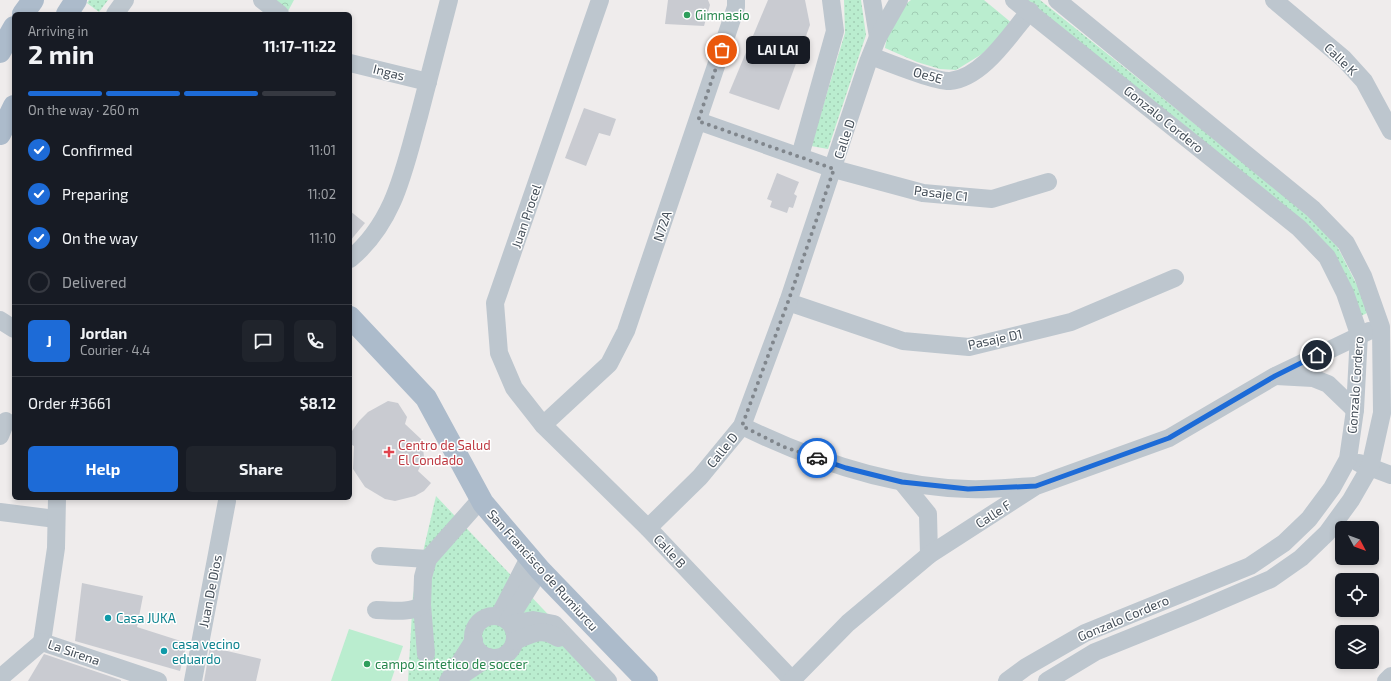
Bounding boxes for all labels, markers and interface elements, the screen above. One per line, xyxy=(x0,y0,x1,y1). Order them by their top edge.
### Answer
place label: Gimnasio xyxy=(695,7,750,23)
marker: Gimnasio xyxy=(682,10,692,20)
text: Arriving in xyxy=(28,23,88,39)
pin xyxy=(705,33,739,67)
callout: LAI LAI xyxy=(746,36,810,64)
text: 11:17–11:22 xyxy=(263,37,336,55)
text: 2 min xyxy=(28,38,94,69)
icon: bag xyxy=(711,39,733,61)
street label: Calle K xyxy=(1321,39,1361,79)
text: LAI LAI xyxy=(757,42,799,58)
street label: Ingas xyxy=(372,60,406,84)
street label: Oe5E xyxy=(911,63,945,87)
street label: Gonzalo Cordero xyxy=(1121,82,1207,156)
text: On the way · 260 m xyxy=(28,102,139,118)
street label: Calle D xyxy=(830,117,858,161)
icon: check xyxy=(28,139,50,161)
text: Confirmed xyxy=(62,141,133,159)
text: 11:01 xyxy=(310,142,336,158)
street label: Juan Procel xyxy=(508,182,544,250)
street label: Pasaje C1 xyxy=(913,182,969,204)
icon: check xyxy=(28,183,50,205)
text: Preparing xyxy=(62,185,128,203)
text: 11:02 xyxy=(307,186,336,202)
street label: N72A xyxy=(649,209,675,243)
icon: check xyxy=(28,227,50,249)
text: On the way xyxy=(62,229,138,247)
text: 11:10 xyxy=(310,230,336,246)
text: Delivered xyxy=(62,273,127,291)
button: chat xyxy=(242,320,284,362)
button: phone xyxy=(294,320,336,362)
text: Jordan xyxy=(80,324,127,342)
street label: Pasaje D1 xyxy=(966,325,1024,353)
text: J xyxy=(46,332,52,350)
street label: Gonzalo Cordero xyxy=(1344,336,1366,434)
pin xyxy=(1300,338,1334,372)
text: Courier · 4.4 xyxy=(80,342,150,358)
icon: home xyxy=(1306,344,1328,366)
text: Order #3661 xyxy=(28,394,111,412)
text: $8.12 xyxy=(300,394,336,412)
street label: Calle D xyxy=(703,429,741,471)
place label: Centro de Salud El Condado xyxy=(398,437,491,468)
courier xyxy=(797,438,837,478)
button: Help xyxy=(28,446,178,492)
button: Share xyxy=(186,446,336,492)
marker: Centro de Salud El Condado xyxy=(383,446,395,458)
icon: car xyxy=(806,447,828,469)
street label: Calle F xyxy=(972,497,1014,531)
street label: San Francisco de Rumiurcu xyxy=(484,506,602,634)
north arrow xyxy=(1335,521,1379,565)
map controls xyxy=(1335,521,1379,669)
street label: Calle B xyxy=(650,531,690,571)
street label: Juan De Dios xyxy=(195,553,225,629)
button: locate xyxy=(1335,573,1379,617)
street label: Gonzalo Cordero xyxy=(1075,592,1171,644)
place label: Casa JUKA xyxy=(116,610,176,626)
marker: Casa JUKA xyxy=(103,613,113,623)
button: layers xyxy=(1335,625,1379,669)
street label: La Sirena xyxy=(46,636,102,668)
place label: casa vecino eduardo xyxy=(172,636,240,667)
marker: casa vecino eduardo xyxy=(159,646,169,656)
place label: campo sintetico de soccer xyxy=(375,656,528,672)
marker: campo sintetico de soccer xyxy=(362,659,372,669)

